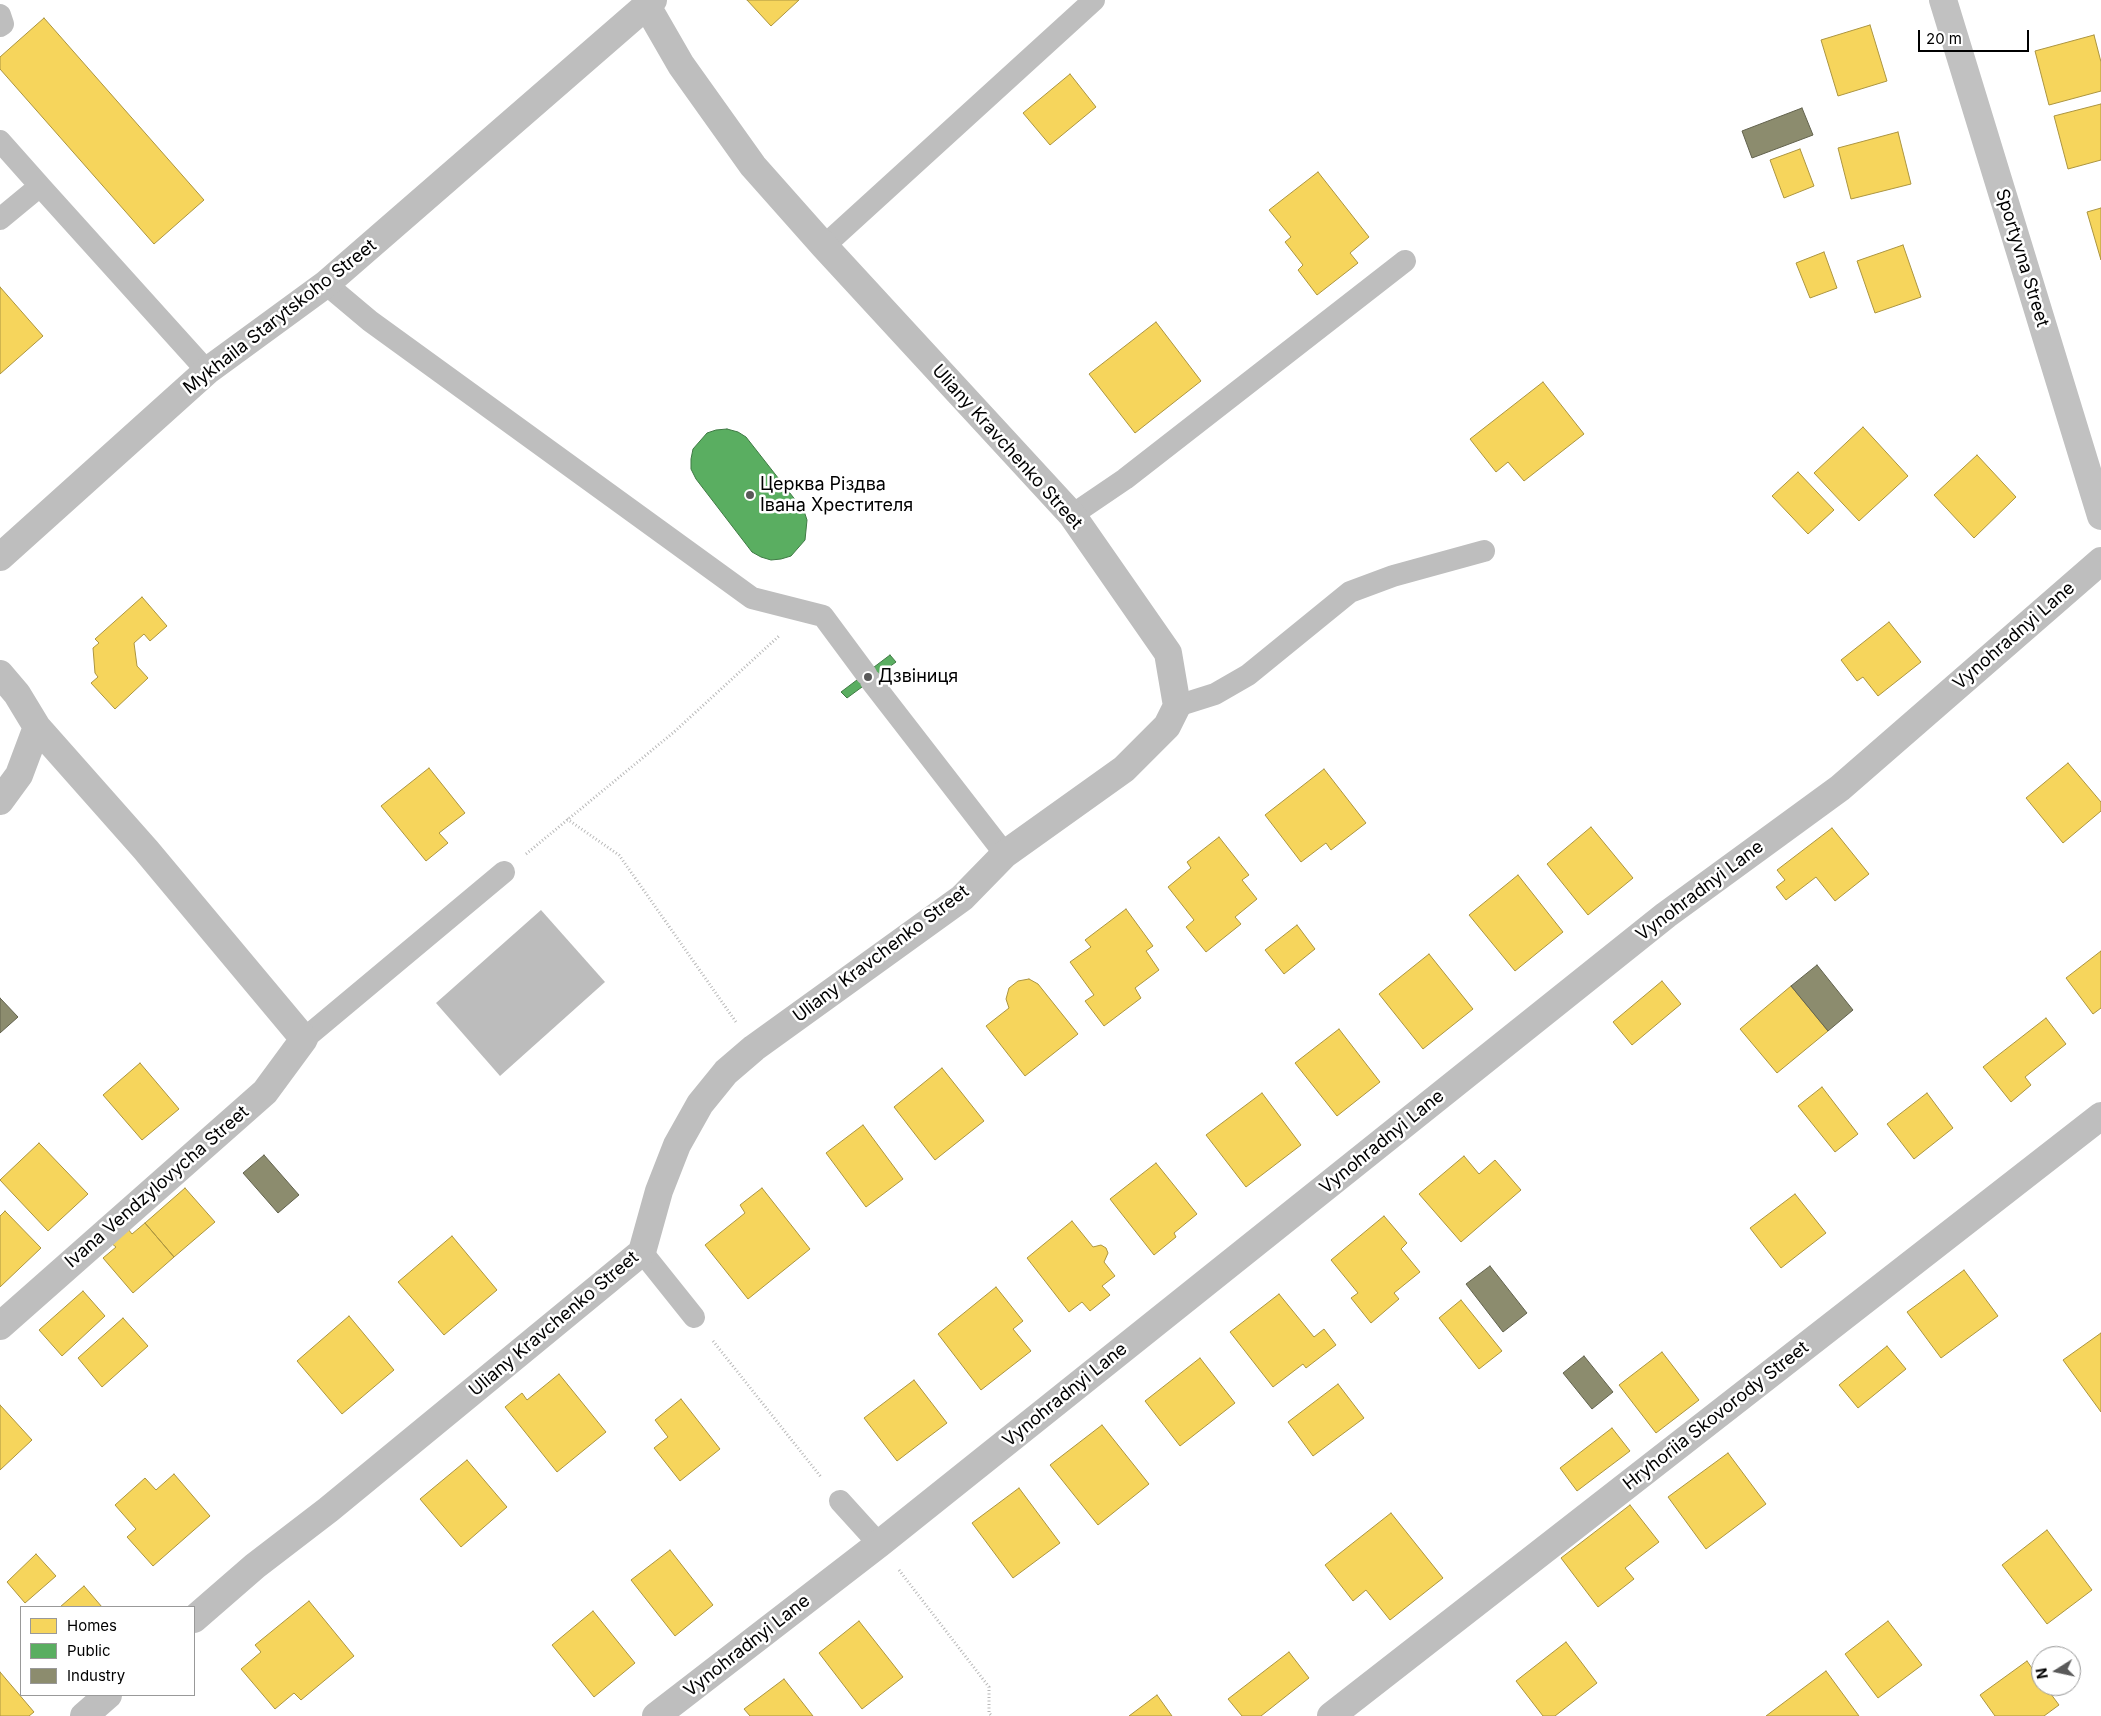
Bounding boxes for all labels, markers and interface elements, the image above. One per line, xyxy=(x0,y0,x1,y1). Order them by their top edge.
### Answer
scale bar xyxy=(1921,20,2032,52)
text: 20 m xyxy=(1926,29,1962,48)
street label: Sportyvna Street xyxy=(1991,186,2053,330)
street label: Mykhaila Starytskoho Street xyxy=(179,235,381,399)
street label: Uliany Kravchenko Street xyxy=(927,360,1087,534)
place label: Церква Різдва Івана Хрестителя xyxy=(760,474,913,516)
marker: Церква Різдва Івана Хрестителя xyxy=(744,489,756,501)
street label: Vynohradnyi Lane xyxy=(1949,577,2079,695)
place label: Дзвіниця xyxy=(878,666,958,688)
marker: Дзвіниця xyxy=(862,671,874,683)
street label: Vynohradnyi Lane xyxy=(1632,836,1768,946)
street label: Uliany Kravchenko Street xyxy=(789,881,973,1027)
street label: Vynohradnyi Lane xyxy=(1315,1085,1449,1199)
street label: Ivana Vendzylovycha Street xyxy=(61,1101,253,1273)
street label: Uliany Kravchenko Street xyxy=(465,1247,643,1401)
street label: Hryhoriia Skovorody Street xyxy=(1619,1337,1813,1495)
street label: Vynohradnyi Lane xyxy=(998,1338,1132,1452)
street label: Vynohradnyi Lane xyxy=(680,1590,814,1702)
legend xyxy=(20,1606,195,1696)
text: Homes xyxy=(67,1616,117,1635)
text: Public xyxy=(67,1641,110,1660)
north arrow xyxy=(2031,1646,2081,1696)
text: Industry xyxy=(67,1666,125,1685)
text: N xyxy=(2032,1667,2051,1680)

